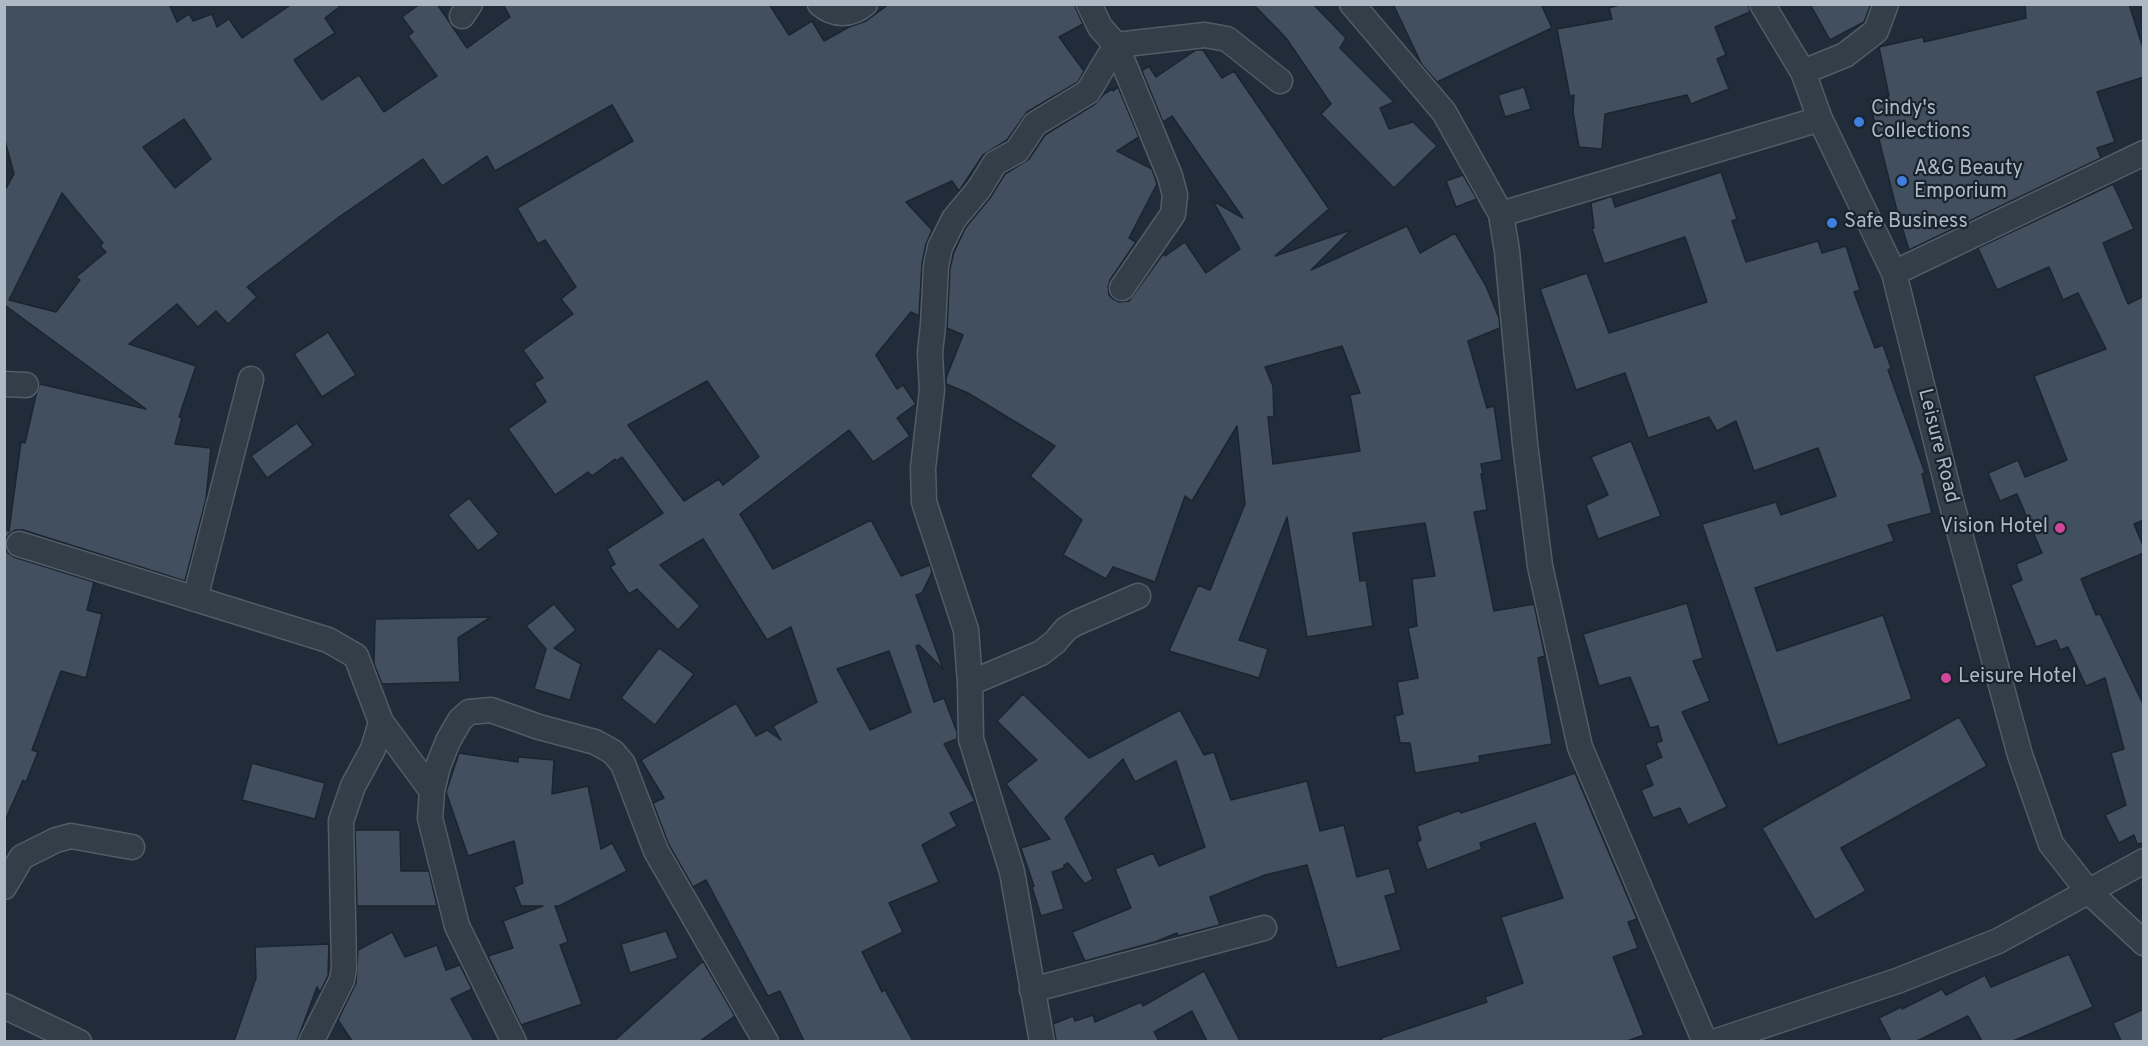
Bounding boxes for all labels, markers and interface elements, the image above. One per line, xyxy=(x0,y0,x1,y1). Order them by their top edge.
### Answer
place label: Cindy's Collections xyxy=(1871,98,1971,145)
marker: Cindy's Collections xyxy=(1852,115,1866,129)
place label: A&G Beauty Emporium xyxy=(1914,158,2023,205)
marker: A&G Beauty Emporium xyxy=(1895,174,1909,188)
place label: Safe Business xyxy=(1844,211,1968,235)
marker: Safe Business xyxy=(1825,216,1839,230)
street label: Leisure Road xyxy=(1911,387,1963,505)
place label: Vision Hotel xyxy=(1940,516,2048,540)
marker: Vision Hotel xyxy=(2053,521,2067,535)
place label: Leisure Hotel xyxy=(1958,666,2077,690)
marker: Leisure Hotel xyxy=(1939,671,1953,685)

